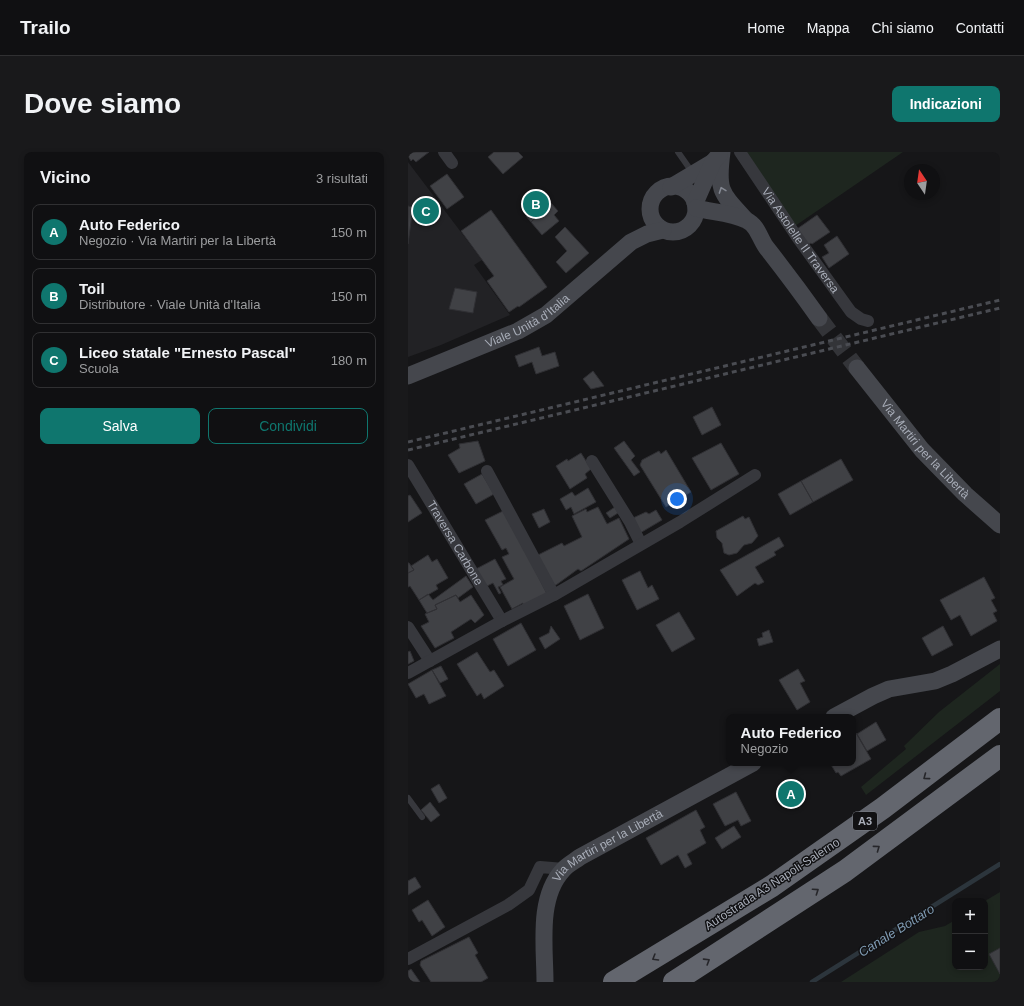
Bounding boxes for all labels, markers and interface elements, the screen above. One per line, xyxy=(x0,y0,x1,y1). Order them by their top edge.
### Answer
text: Trailo xyxy=(20,17,71,38)
text: Home xyxy=(747,20,785,36)
text: Mappa xyxy=(807,20,850,36)
text: Chi siamo xyxy=(872,20,934,36)
text: Contatti xyxy=(956,20,1004,36)
button: Indicazioni xyxy=(892,86,1000,122)
text: Dove siamo xyxy=(24,88,181,119)
north arrow xyxy=(904,164,940,200)
text: Vicino xyxy=(40,168,91,187)
text: 3 risultati xyxy=(316,171,368,186)
street label: Via Astolelle II Traversa xyxy=(759,185,842,296)
one-way arrow xyxy=(718,186,727,193)
pin: B xyxy=(523,189,549,219)
pin: C xyxy=(413,196,439,226)
text: Auto Federico xyxy=(79,216,180,233)
text: A xyxy=(49,225,59,240)
text: 150 m xyxy=(331,225,367,240)
text: Negozio · Via Martiri per la Libertà xyxy=(79,233,276,248)
text: Toil xyxy=(79,280,105,297)
text: B xyxy=(49,289,59,304)
text: 150 m xyxy=(331,289,367,304)
street label: Viale Unità d'Italia xyxy=(483,291,573,351)
text: Distributore · Viale Unità d'Italia xyxy=(79,297,260,312)
text: Liceo statale "Ernesto Pascal" xyxy=(79,344,296,361)
text: C xyxy=(49,353,59,368)
text: 180 m xyxy=(331,353,367,368)
text: Scuola xyxy=(79,361,119,376)
street label: Via Martiri per la Libertà xyxy=(878,397,973,502)
button: Salva xyxy=(40,408,200,444)
button: Condividi xyxy=(208,408,368,444)
your location xyxy=(667,489,687,509)
street label: Traversa Carbone xyxy=(424,498,486,588)
popup xyxy=(726,714,856,766)
text: Auto Federico xyxy=(741,724,841,741)
text: Negozio xyxy=(741,741,788,756)
one-way arrow xyxy=(923,772,930,779)
pin: A xyxy=(778,779,804,809)
street label: Via Martiri per la Libertà xyxy=(549,806,665,884)
road number: A3 xyxy=(853,812,877,830)
street label: Autostrada A3 Napoli-Salerno xyxy=(702,835,842,933)
one-way arrow xyxy=(872,846,879,853)
one-way arrow xyxy=(812,888,819,895)
map controls xyxy=(952,898,988,970)
button: + xyxy=(952,898,988,934)
water label: Canale Bottaro xyxy=(856,901,937,960)
button: − xyxy=(952,934,988,970)
one-way arrow xyxy=(652,953,659,960)
one-way arrow xyxy=(703,959,710,966)

